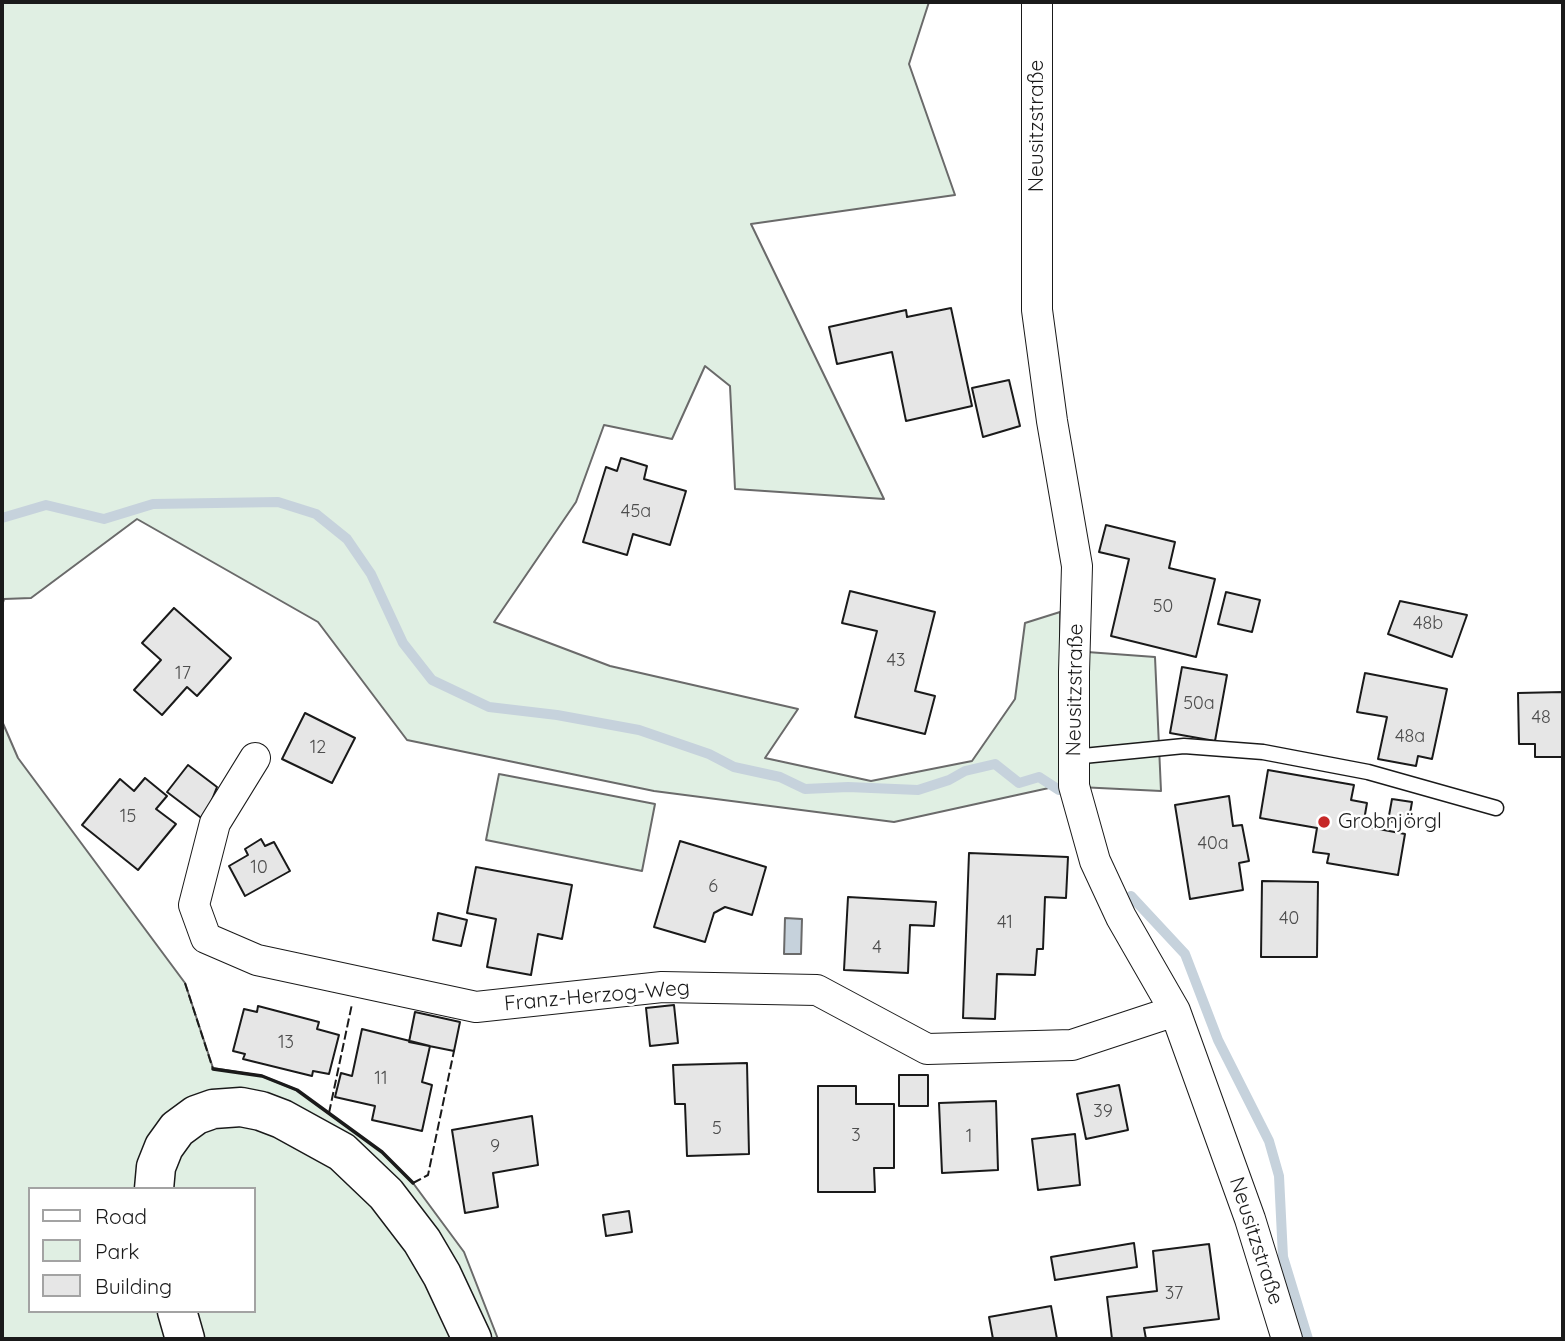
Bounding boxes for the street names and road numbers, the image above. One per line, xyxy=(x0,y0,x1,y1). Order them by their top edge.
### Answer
street label: Neusitzstraße xyxy=(1024,60,1050,192)
street label: Neusitzstraße xyxy=(1061,623,1089,757)
street label: Franz-Herzog-Weg xyxy=(503,975,691,1017)
street label: Neusitzstraße xyxy=(1224,1174,1288,1308)

